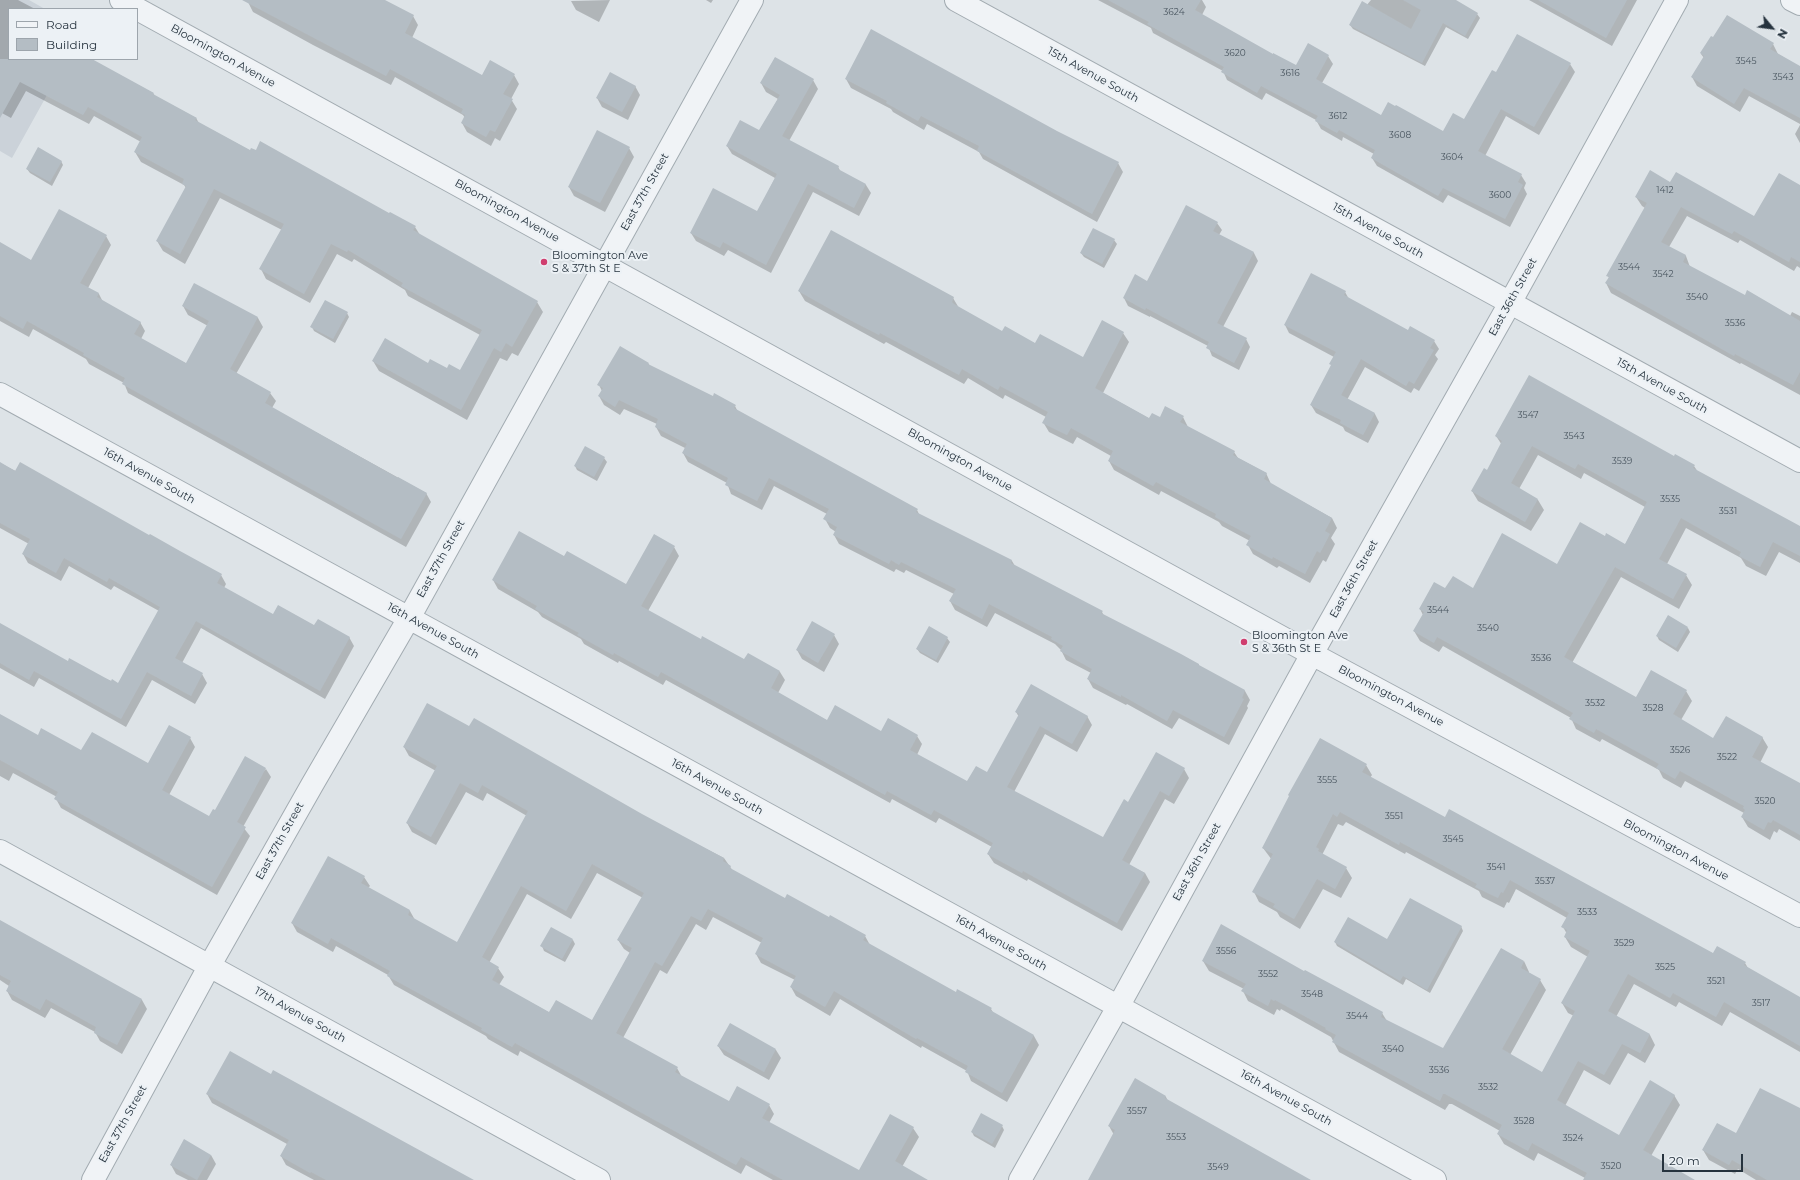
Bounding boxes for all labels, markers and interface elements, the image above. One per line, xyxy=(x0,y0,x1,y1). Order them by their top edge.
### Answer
house number: 3624 xyxy=(1163,7,1185,17)
legend xyxy=(8,8,138,60)
north arrow xyxy=(1752,8,1792,48)
text: Road xyxy=(46,17,77,32)
street label: Bloomington Avenue xyxy=(168,22,278,90)
text: N xyxy=(1774,27,1791,41)
text: Building xyxy=(46,37,97,52)
street label: 15th Avenue South xyxy=(1045,44,1141,106)
house number: 3620 xyxy=(1224,48,1246,58)
house number: 3545 xyxy=(1735,56,1757,66)
house number: 3616 xyxy=(1280,68,1300,78)
house number: 3543 xyxy=(1773,72,1793,82)
house number: 3612 xyxy=(1329,111,1347,121)
house number: 3608 xyxy=(1389,130,1411,140)
street label: East 37th Street xyxy=(618,151,672,233)
house number: 3604 xyxy=(1441,152,1463,162)
street label: Bloomington Avenue xyxy=(452,177,562,245)
house number: 1412 xyxy=(1656,185,1674,195)
house number: 3600 xyxy=(1489,190,1511,200)
street label: 15th Avenue South xyxy=(1330,200,1426,262)
place label: Bloomington Ave S & 37th St E xyxy=(552,249,648,275)
street label: East 36th Street xyxy=(1486,256,1540,338)
marker: Bloomington Ave S & 37th St E xyxy=(539,257,549,267)
house number: 3544 xyxy=(1618,262,1640,272)
house number: 3542 xyxy=(1652,269,1674,279)
house number: 3540 xyxy=(1686,292,1708,302)
house number: 3536 xyxy=(1725,318,1745,328)
street label: 15th Avenue South xyxy=(1614,355,1710,417)
house number: 3547 xyxy=(1518,410,1538,420)
street label: Bloomington Avenue xyxy=(905,426,1015,494)
house number: 3543 xyxy=(1564,431,1584,441)
street label: 16th Avenue South xyxy=(101,445,197,507)
house number: 3539 xyxy=(1612,456,1632,466)
house number: 3535 xyxy=(1660,494,1680,504)
house number: 3531 xyxy=(1719,506,1737,516)
street label: East 37th Street xyxy=(414,518,468,600)
street label: East 36th Street xyxy=(1327,538,1381,620)
street label: 16th Avenue South xyxy=(385,600,481,662)
house number: 3544 xyxy=(1427,605,1449,615)
house number: 3540 xyxy=(1477,623,1499,633)
place label: Bloomington Ave S & 36th St E xyxy=(1252,629,1348,655)
marker: Bloomington Ave S & 36th St E xyxy=(1239,637,1249,647)
house number: 3536 xyxy=(1531,653,1551,663)
street label: Bloomington Avenue xyxy=(1336,663,1446,729)
house number: 3532 xyxy=(1585,698,1605,708)
house number: 3528 xyxy=(1643,703,1663,713)
house number: 3526 xyxy=(1670,745,1690,755)
house number: 3522 xyxy=(1717,752,1737,762)
street label: 16th Avenue South xyxy=(669,756,765,818)
house number: 3555 xyxy=(1317,775,1337,785)
house number: 3520 xyxy=(1754,796,1776,806)
street label: East 37th Street xyxy=(253,800,307,882)
house number: 3551 xyxy=(1385,811,1403,821)
street label: Bloomington Avenue xyxy=(1621,817,1731,883)
street label: East 36th Street xyxy=(1170,821,1224,903)
house number: 3545 xyxy=(1442,834,1464,844)
house number: 3541 xyxy=(1486,862,1506,872)
house number: 3537 xyxy=(1535,876,1555,886)
house number: 3533 xyxy=(1577,907,1597,917)
street label: 16th Avenue South xyxy=(953,912,1049,974)
house number: 3529 xyxy=(1614,938,1634,948)
house number: 3556 xyxy=(1216,946,1236,956)
house number: 3525 xyxy=(1655,962,1675,972)
house number: 3552 xyxy=(1258,969,1278,979)
house number: 3521 xyxy=(1707,976,1725,986)
street label: 17th Avenue South xyxy=(252,984,348,1046)
house number: 3548 xyxy=(1301,989,1323,999)
house number: 3517 xyxy=(1752,998,1770,1008)
house number: 3544 xyxy=(1346,1011,1368,1021)
house number: 3540 xyxy=(1382,1044,1404,1054)
house number: 3536 xyxy=(1429,1065,1449,1075)
street label: 16th Avenue South xyxy=(1238,1067,1334,1129)
house number: 3532 xyxy=(1478,1082,1498,1092)
street label: East 37th Street xyxy=(96,1083,150,1165)
house number: 3557 xyxy=(1127,1106,1147,1116)
house number: 3528 xyxy=(1514,1116,1534,1126)
house number: 3553 xyxy=(1166,1132,1186,1142)
house number: 3524 xyxy=(1563,1133,1583,1143)
scale bar xyxy=(1664,1146,1745,1172)
text: 20 m xyxy=(1669,1153,1700,1168)
house number: 3520 xyxy=(1600,1161,1622,1171)
house number: 3549 xyxy=(1207,1162,1229,1172)

